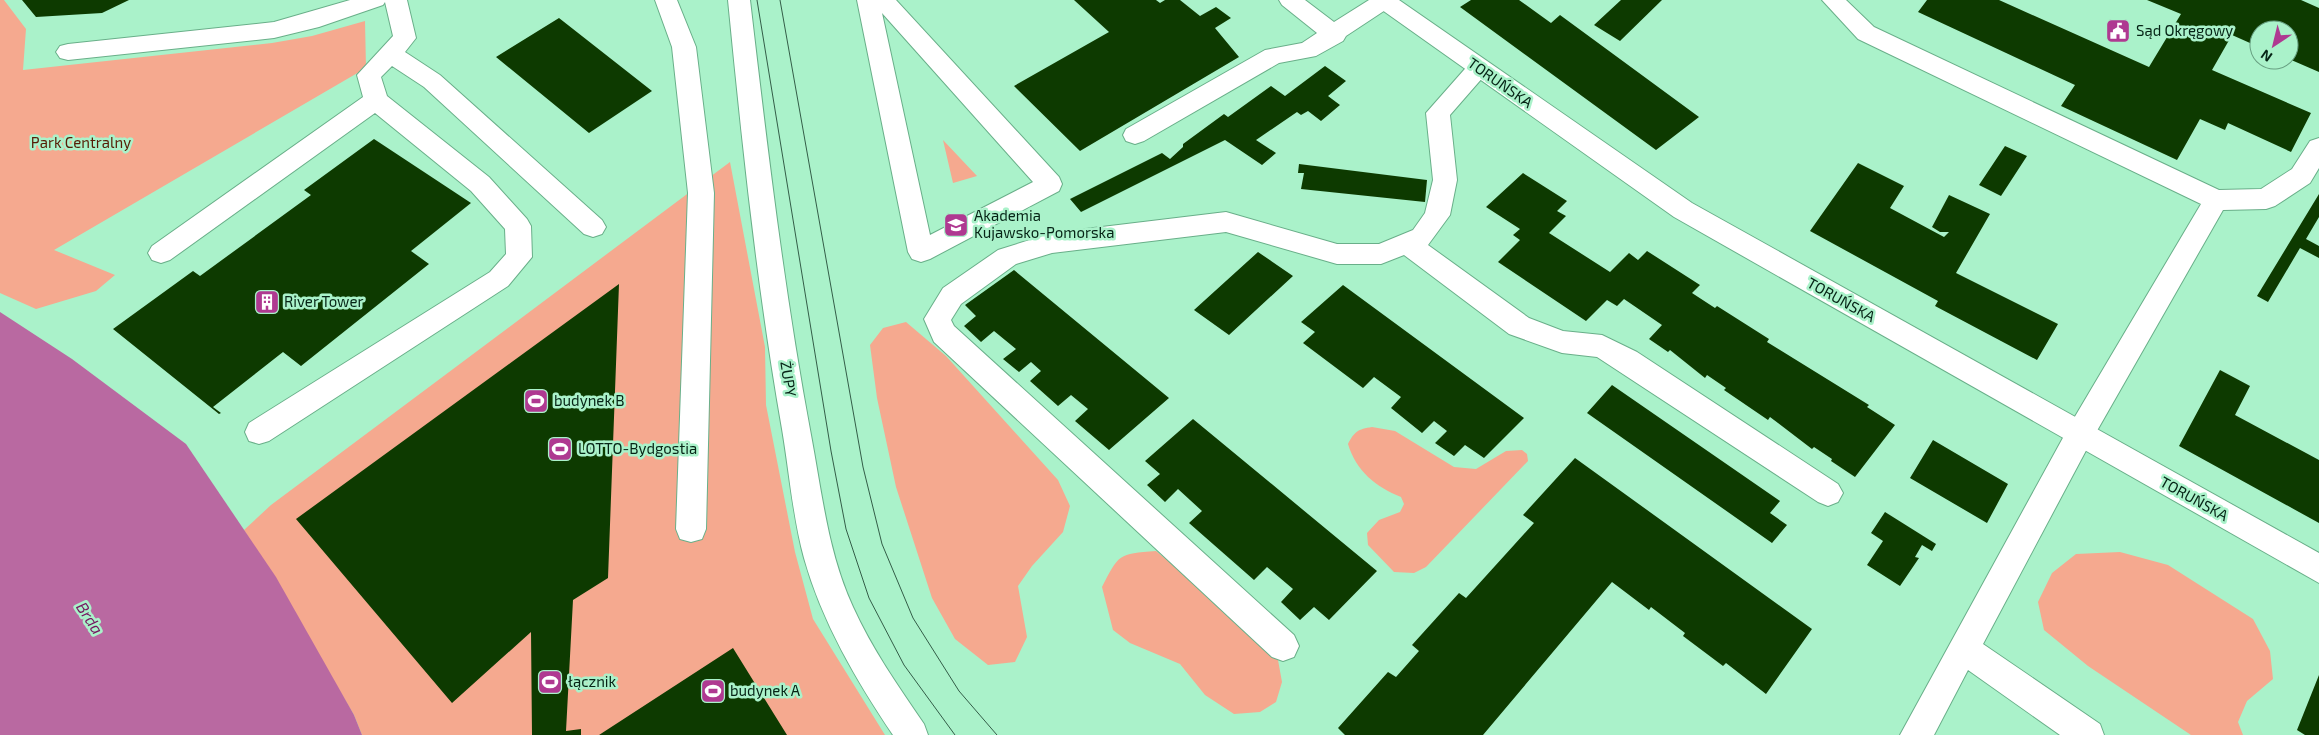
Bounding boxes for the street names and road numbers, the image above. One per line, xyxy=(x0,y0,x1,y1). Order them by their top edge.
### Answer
street label: TORUŃSKA xyxy=(1465,53,1537,111)
street label: TORUŃSKA xyxy=(1804,273,1879,325)
street label: ŻUPY xyxy=(777,360,801,398)
street label: TORUŃSKA xyxy=(2157,472,2232,524)

